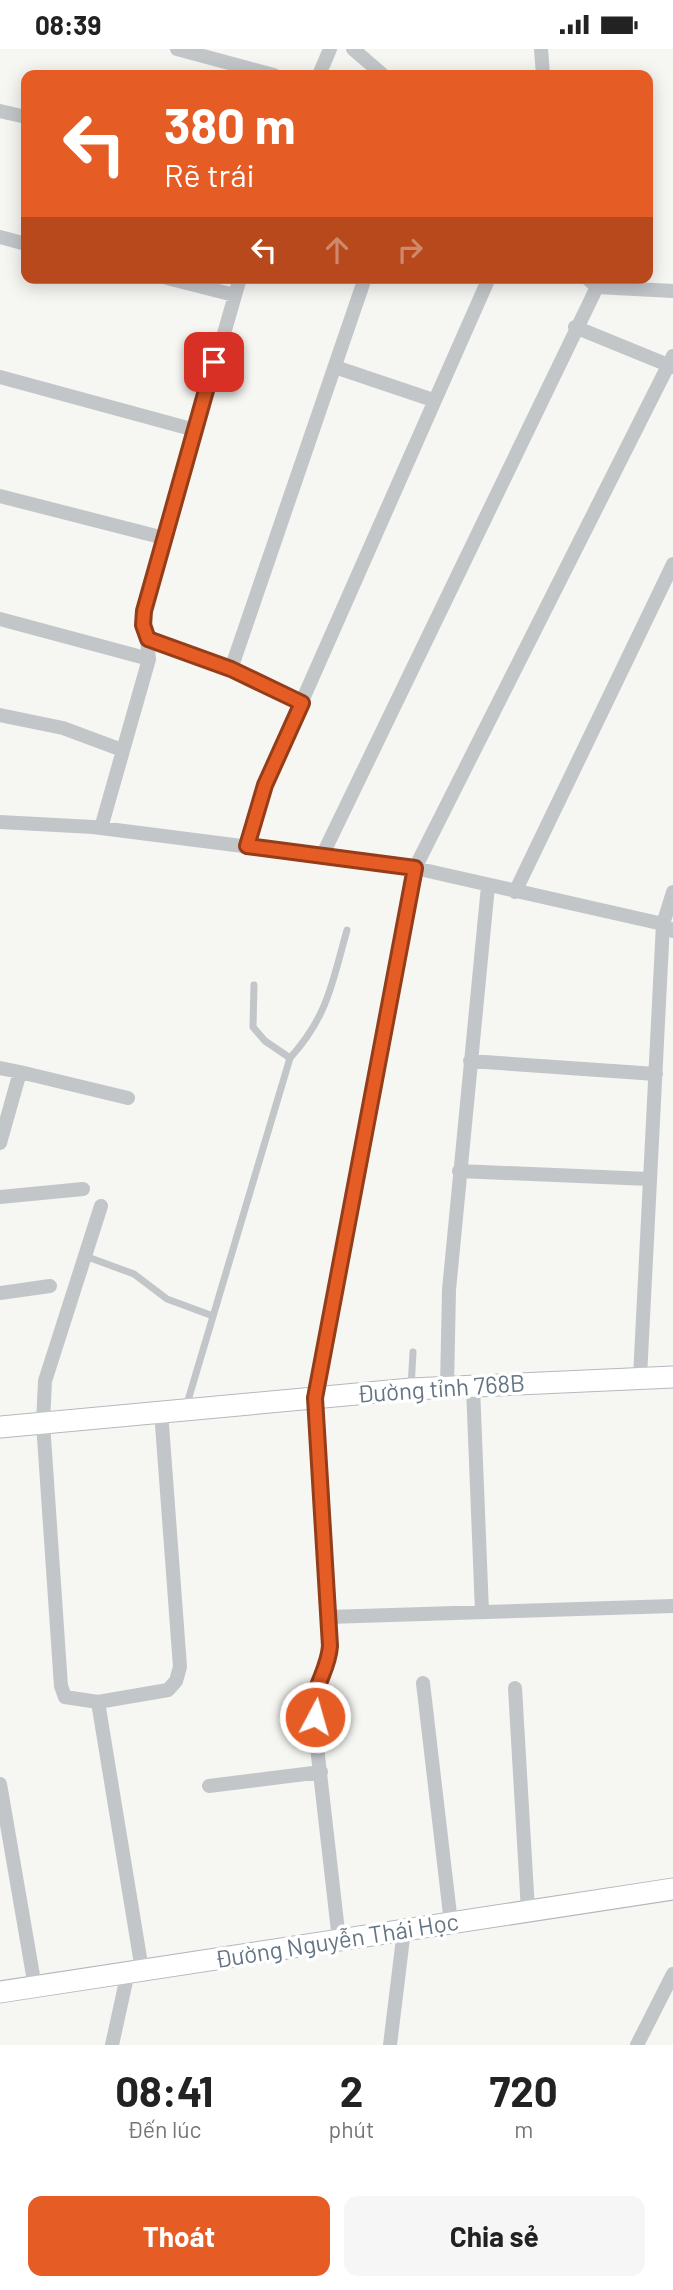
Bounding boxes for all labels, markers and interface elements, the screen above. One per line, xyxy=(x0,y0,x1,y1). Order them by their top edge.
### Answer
text: 08:39 xyxy=(35,9,101,40)
text: 380 m xyxy=(164,95,296,154)
icon: left xyxy=(49,98,140,189)
text: Rẽ trái xyxy=(164,155,255,193)
icon: left xyxy=(245,231,283,269)
icon: ahead xyxy=(318,231,356,269)
icon: right xyxy=(391,231,429,269)
pin xyxy=(184,332,244,392)
icon: arrive xyxy=(195,343,233,381)
street label: Đường tỉnh 768B xyxy=(356,1367,526,1408)
position arrow xyxy=(278,1680,352,1754)
street label: Đường Nguyễn Thái Học xyxy=(213,1906,461,1973)
text: 08:41 xyxy=(115,2065,213,2115)
text: 2 xyxy=(340,2065,363,2115)
text: 720 xyxy=(490,2065,558,2115)
text: Đến lúc xyxy=(127,2115,202,2143)
text: phút xyxy=(329,2115,374,2143)
text: m xyxy=(514,2115,533,2143)
button: Thoát xyxy=(28,2196,330,2276)
button: Chia sẻ xyxy=(344,2196,645,2276)

